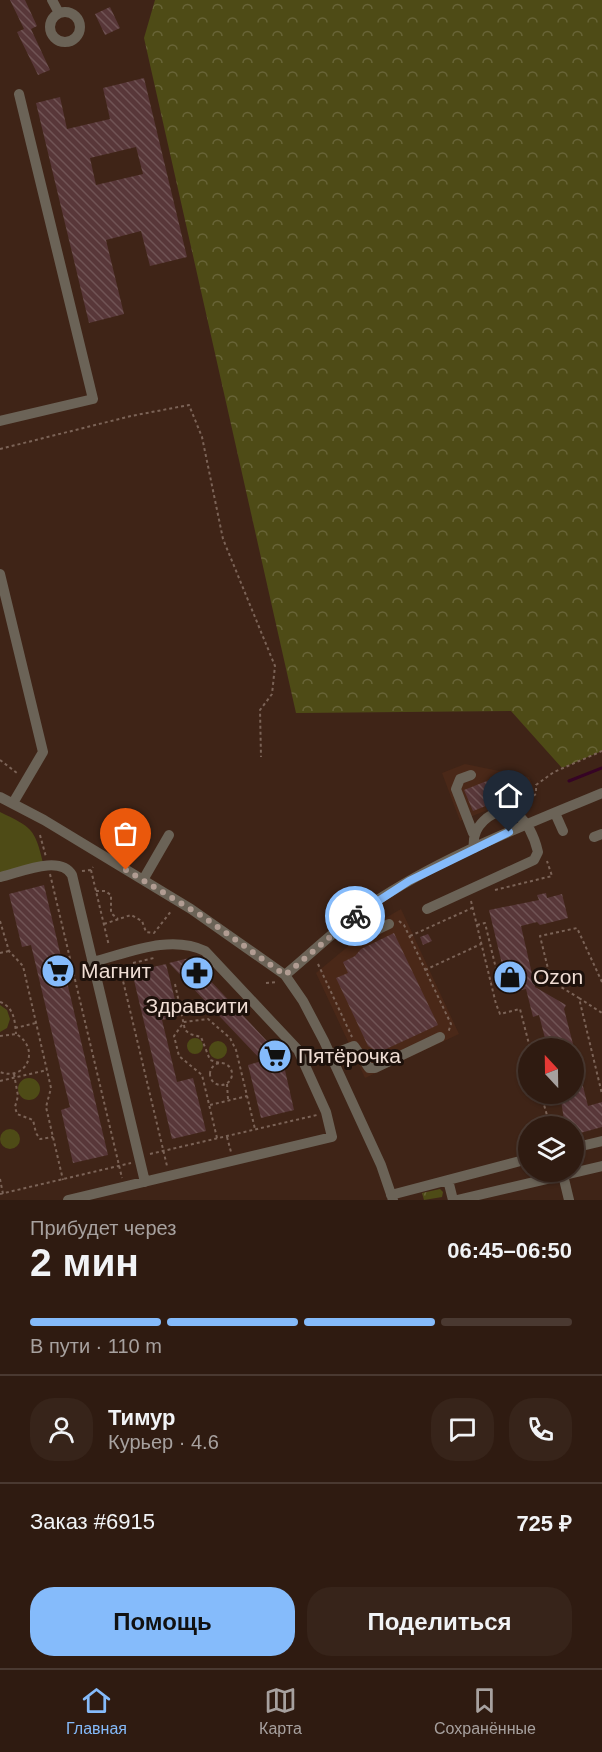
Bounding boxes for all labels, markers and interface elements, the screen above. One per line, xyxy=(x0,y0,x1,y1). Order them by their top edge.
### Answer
pin xyxy=(483,770,534,832)
icon: home xyxy=(492,779,525,812)
pin xyxy=(100,808,151,870)
icon: bag xyxy=(109,817,142,850)
courier xyxy=(325,886,385,946)
icon: bike xyxy=(339,900,372,933)
supermarket icon: Магнит xyxy=(40,953,76,989)
pharmacy icon: Здравсити xyxy=(179,955,215,991)
place label: Магнит xyxy=(81,959,151,982)
shop icon: Ozon xyxy=(492,959,528,995)
place label: Ozon xyxy=(533,965,583,988)
place label: Здравсити xyxy=(146,994,248,1017)
supermarket icon: Пятёрочка xyxy=(257,1038,293,1074)
north arrow xyxy=(518,1038,584,1104)
map controls xyxy=(518,1038,584,1182)
place label: Пятёрочка xyxy=(298,1044,401,1067)
button: layers xyxy=(518,1116,584,1182)
text: Прибудет через xyxy=(30,1217,176,1239)
text: 06:45–06:50 xyxy=(447,1238,572,1263)
text: 2 мин xyxy=(30,1241,139,1284)
text: В пути · 110 m xyxy=(30,1335,162,1357)
button: person xyxy=(30,1398,93,1461)
button: chat xyxy=(431,1398,494,1461)
button: phone xyxy=(509,1398,572,1461)
text: Тимур xyxy=(108,1405,176,1430)
text: Курьер · 4.6 xyxy=(108,1431,219,1453)
text: Заказ #6915 xyxy=(30,1509,155,1534)
text: 725 ₽ xyxy=(516,1511,572,1536)
button: Помощь xyxy=(30,1587,295,1656)
button: Поделиться xyxy=(307,1587,572,1656)
tab: Главная xyxy=(66,1684,127,1738)
tab: Карта xyxy=(259,1684,302,1738)
tab: Сохранённые xyxy=(434,1684,536,1738)

